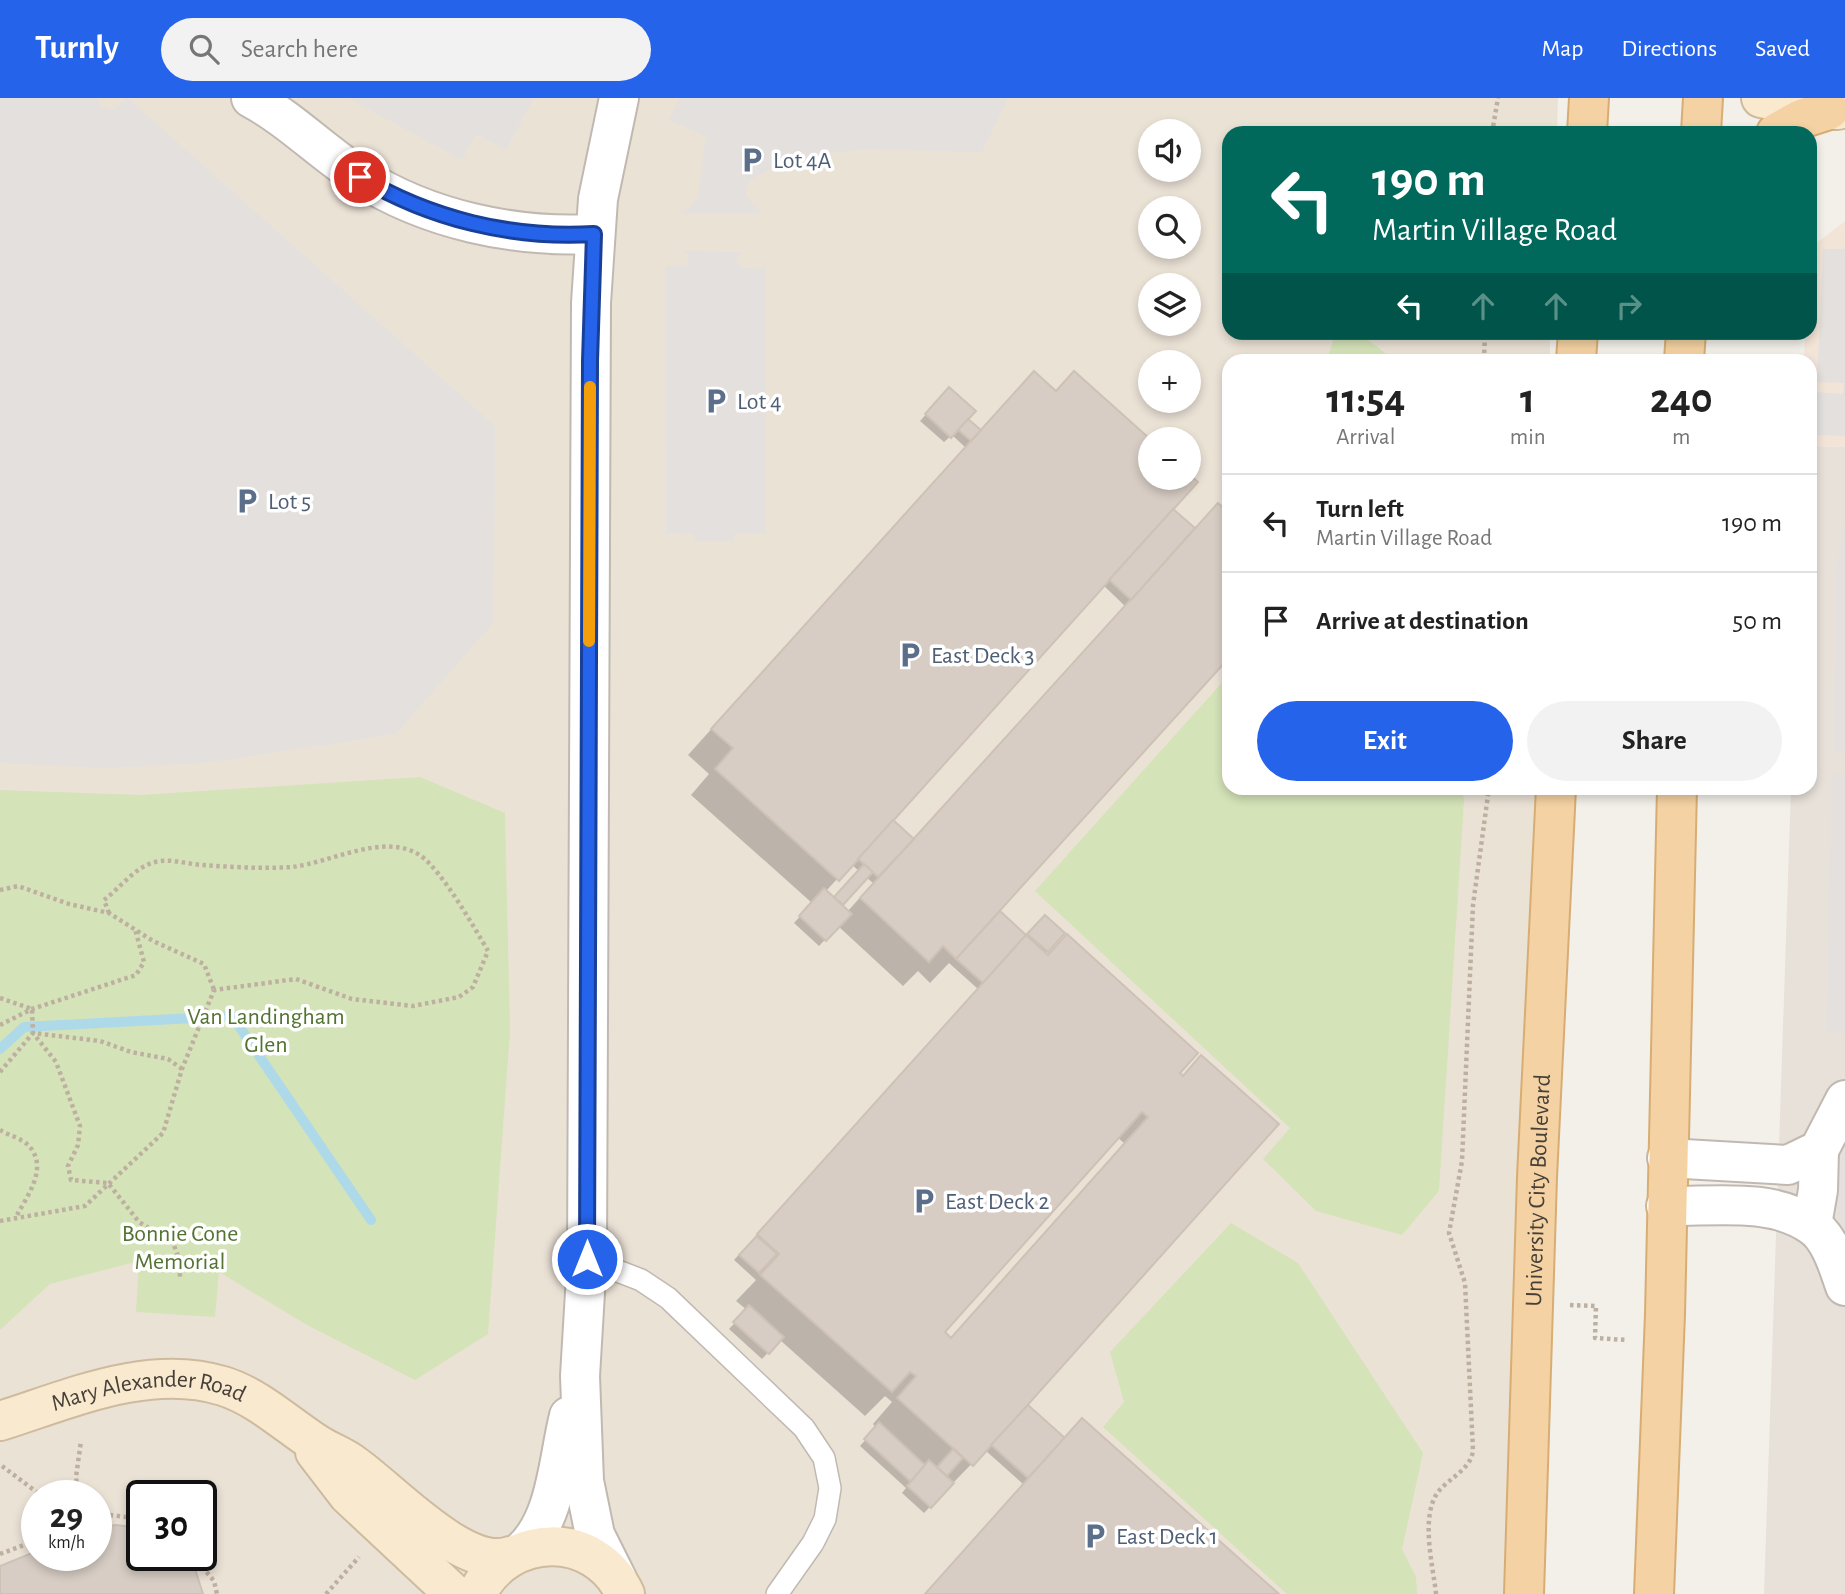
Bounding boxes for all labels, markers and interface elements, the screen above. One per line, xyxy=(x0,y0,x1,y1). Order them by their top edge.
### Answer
search box xyxy=(161,18,651,81)
icon: search xyxy=(185,30,223,68)
text: Turnly xyxy=(35,32,119,65)
text: Search here xyxy=(241,36,358,62)
text: Map xyxy=(1541,37,1583,61)
text: Directions xyxy=(1621,37,1717,61)
text: Saved xyxy=(1755,37,1810,61)
map controls xyxy=(1138,119,1201,490)
button: sound xyxy=(1138,119,1201,182)
parking icon: Lot 4A xyxy=(737,145,767,175)
pin xyxy=(330,147,390,207)
place label: Lot 4A xyxy=(773,149,832,173)
icon: left xyxy=(1257,154,1348,245)
text: 190 m xyxy=(1372,156,1486,205)
icon: arrive xyxy=(341,158,379,196)
button: search xyxy=(1138,196,1201,259)
text: Martin Village Road xyxy=(1372,214,1617,246)
button: layers xyxy=(1138,273,1201,336)
icon: left xyxy=(1391,287,1429,325)
icon: ahead xyxy=(1464,287,1502,325)
icon: ahead xyxy=(1537,287,1575,325)
icon: right xyxy=(1610,287,1648,325)
button: + xyxy=(1138,350,1201,413)
text: 11:54 xyxy=(1326,378,1405,420)
text: 1 xyxy=(1520,378,1535,420)
text: 240 xyxy=(1650,378,1713,420)
parking icon: Lot 4 xyxy=(701,386,731,416)
place label: Lot 4 xyxy=(737,390,782,414)
text: Arrival xyxy=(1336,426,1395,449)
text: min xyxy=(1510,426,1546,449)
text: m xyxy=(1672,426,1690,449)
button: − xyxy=(1138,427,1201,490)
parking icon: Lot 5 xyxy=(232,486,262,516)
place label: Lot 5 xyxy=(268,490,311,514)
text: Turn left xyxy=(1316,496,1404,522)
icon: left xyxy=(1257,504,1295,542)
text: 190 m xyxy=(1722,510,1782,536)
text: Martin Village Road xyxy=(1316,527,1492,550)
icon: arrive xyxy=(1257,602,1295,640)
text: Arrive at destination xyxy=(1316,608,1529,634)
text: 50 m xyxy=(1732,608,1782,634)
parking icon: East Deck 3 xyxy=(895,640,925,670)
place label: East Deck 3 xyxy=(931,644,1034,668)
button: Exit xyxy=(1257,701,1513,781)
button: Share xyxy=(1527,701,1782,781)
park label: Van Landingham Glen xyxy=(187,1005,345,1057)
street label: University City Boulevard xyxy=(1522,1073,1555,1307)
parking icon: East Deck 2 xyxy=(909,1186,939,1216)
place label: East Deck 2 xyxy=(945,1190,1049,1214)
park label: Bonnie Cone Memorial xyxy=(122,1222,238,1274)
position arrow xyxy=(550,1222,624,1296)
street label: Mary Alexander Road xyxy=(48,1368,250,1416)
speed limit sign: 30 xyxy=(126,1480,217,1571)
text: 29 xyxy=(50,1499,83,1534)
parking icon: East Deck 1 xyxy=(1080,1521,1110,1551)
place label: East Deck 1 xyxy=(1116,1525,1218,1549)
text: km/h xyxy=(48,1534,85,1552)

